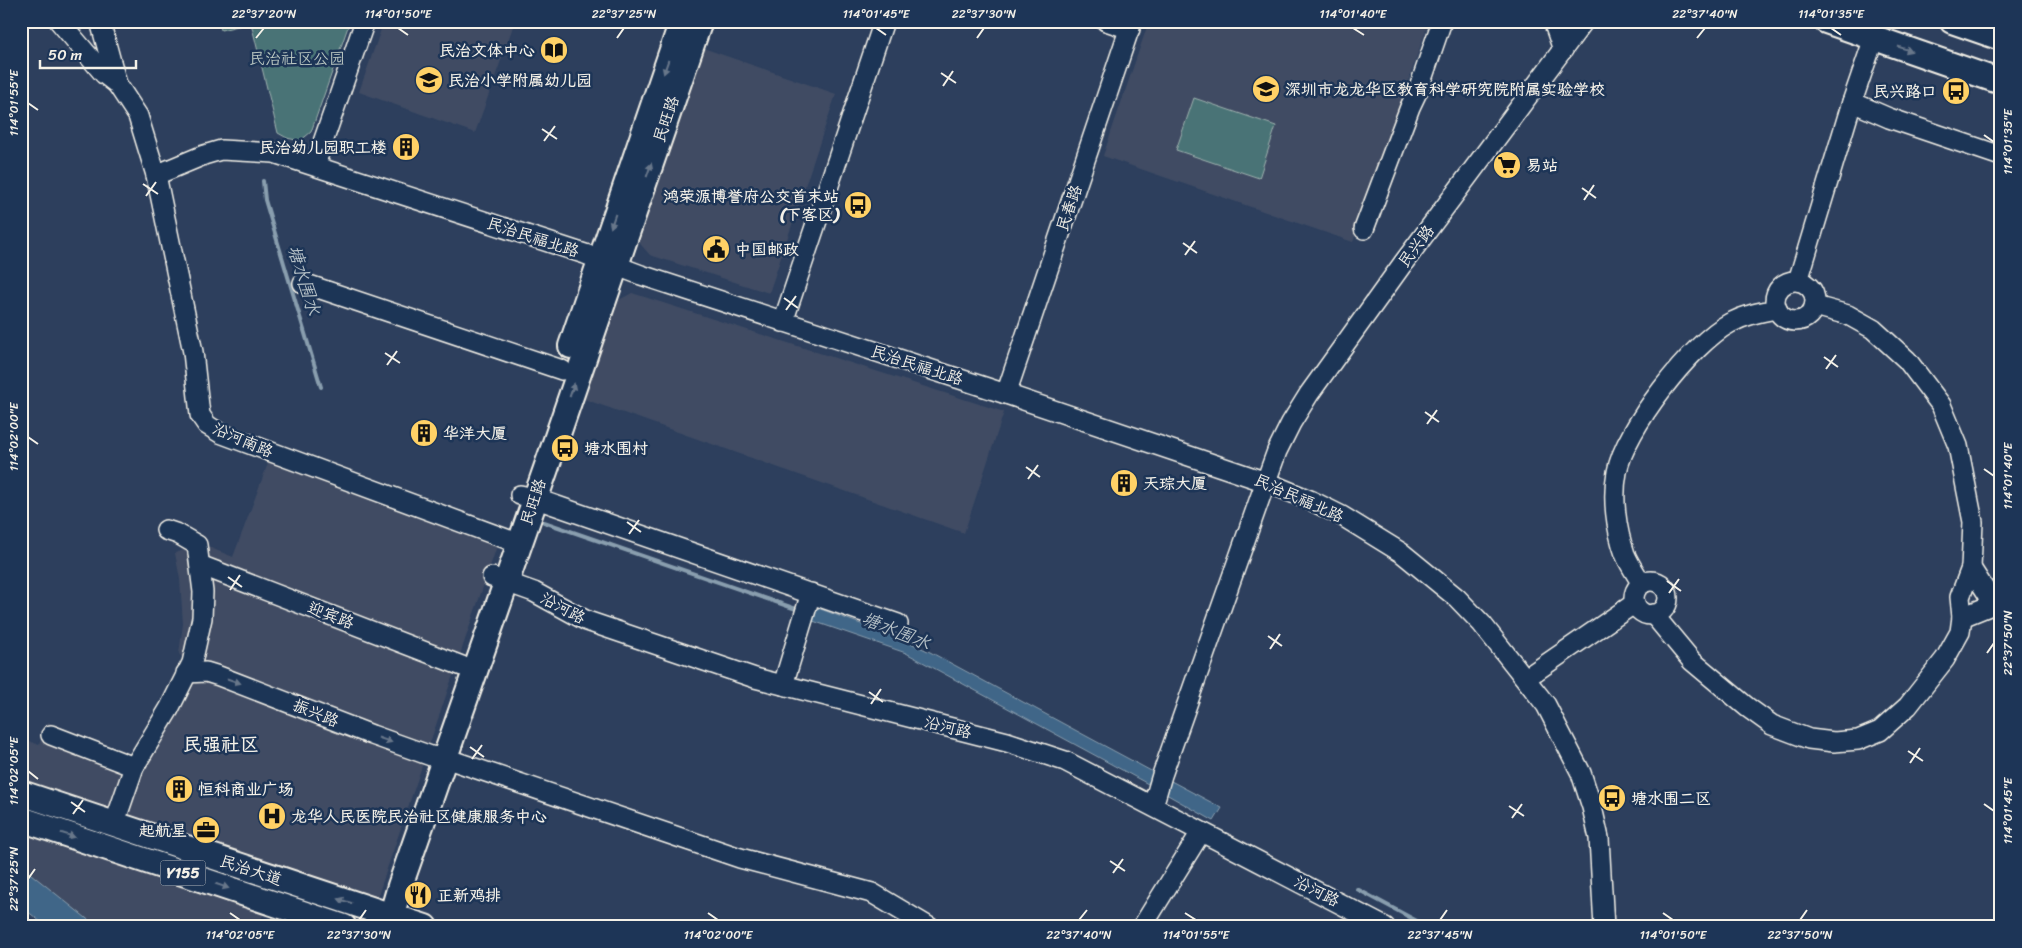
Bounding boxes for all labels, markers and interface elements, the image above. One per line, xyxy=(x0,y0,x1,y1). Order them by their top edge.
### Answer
text: 22°37'20"N xyxy=(232,3,297,25)
text: 114°01'50"E xyxy=(365,3,433,25)
text: 22°37'25"N xyxy=(592,3,657,25)
text: 114°01'45"E xyxy=(843,3,911,25)
text: 22°37'30"N xyxy=(952,3,1017,25)
text: 114°01'40"E xyxy=(1320,3,1388,25)
text: 22°37'40"N xyxy=(1672,3,1738,25)
text: 114°01'35"E xyxy=(1798,3,1865,25)
library icon: 民治文体中心 xyxy=(539,35,569,65)
place label: 民治文体中心 xyxy=(439,36,535,65)
scale bar xyxy=(40,38,136,70)
text: 50 m xyxy=(48,42,83,68)
park label: 民治社区公园 xyxy=(249,44,345,73)
one-way arrow xyxy=(1897,46,1912,53)
one-way arrow xyxy=(662,60,670,75)
school or university icon: 民治小学附属幼儿园 xyxy=(414,65,444,95)
place label: 民治小学附属幼儿园 xyxy=(448,66,592,95)
text: 114°01'55"E xyxy=(3,68,25,136)
school or university icon: 深圳市龙龙华区教育科学研究院附属实验学校 xyxy=(1251,74,1281,104)
place label: 深圳市龙龙华区教育科学研究院附属实验学校 xyxy=(1285,75,1605,104)
bus stop icon: 民兴路口 xyxy=(1941,76,1971,106)
place label: 民兴路口 xyxy=(1873,77,1937,106)
street label: 民旺路 xyxy=(644,92,688,146)
text: 114°01'35"E xyxy=(1997,108,2019,175)
building icon: 民治幼儿园职工楼 xyxy=(391,132,421,162)
place label: 民治幼儿园职工楼 xyxy=(259,133,387,162)
supermarket icon: 易站 xyxy=(1492,150,1522,180)
place label: 易站 xyxy=(1526,151,1558,180)
one-way arrow xyxy=(646,163,653,178)
street label: 民春路 xyxy=(1047,181,1091,235)
place label: 鸿荣源博誉府公交首末站 (下客区) xyxy=(663,182,840,229)
bus stop icon: 鸿荣源博誉府公交首末站 (下客区) xyxy=(843,190,873,220)
street label: 民治民福北路 xyxy=(483,208,583,266)
one-way arrow xyxy=(609,214,617,229)
street label: 民兴路 xyxy=(1390,218,1442,274)
public building icon: 中国邮政 xyxy=(701,234,731,264)
place label: 中国邮政 xyxy=(735,235,799,264)
water label: 塘水围水 xyxy=(278,241,330,320)
street label: 民治民福北路 xyxy=(867,336,967,394)
one-way arrow xyxy=(568,382,576,397)
text: 114°02'00"E xyxy=(3,401,25,471)
street label: 沿河南路 xyxy=(208,414,278,466)
building icon: 华洋大厦 xyxy=(409,418,439,448)
place label: 华洋大厦 xyxy=(443,419,507,448)
bus stop icon: 塘水围村 xyxy=(550,433,580,463)
place label: 塘水围村 xyxy=(584,434,648,463)
text: 114°01'40"E xyxy=(1997,441,2019,509)
street label: 民治民福北路 xyxy=(1249,465,1349,531)
building icon: 天琮大厦 xyxy=(1109,468,1139,498)
place label: 天琮大厦 xyxy=(1143,469,1207,498)
street label: 民旺路 xyxy=(512,475,554,529)
street label: 沿河路 xyxy=(535,584,591,632)
street label: 迎宾路 xyxy=(303,593,359,637)
water label: 塘水围水 xyxy=(857,603,936,660)
text: 22°37'50"N xyxy=(1997,610,2019,676)
one-way arrow xyxy=(226,678,241,685)
street label: 振兴路 xyxy=(288,691,344,735)
street label: 沿河路 xyxy=(921,707,975,747)
district label: 民强社区 xyxy=(183,728,259,761)
text: 114°02'05"E xyxy=(3,735,25,805)
one-way arrow xyxy=(378,736,393,744)
building icon: 恒科商业广场 xyxy=(164,774,194,804)
place label: 恒科商业广场 xyxy=(198,775,294,804)
text: 114°01'45"E xyxy=(1997,776,2019,844)
bus stop icon: 塘水围二区 xyxy=(1597,783,1627,813)
place label: 塘水围二区 xyxy=(1631,784,1711,813)
hospital icon: 龙华人民医院民治社区健康服务中心 xyxy=(257,801,287,831)
place label: 龙华人民医院民治社区健康服务中心 xyxy=(291,802,547,831)
office icon: 起航星 xyxy=(191,815,221,845)
place label: 起航星 xyxy=(139,816,187,845)
one-way arrow xyxy=(60,831,75,839)
text: 22°37'25"N xyxy=(3,846,25,911)
street label: 民治大道 xyxy=(216,846,286,894)
road number: Y155 xyxy=(160,860,206,886)
street label: 沿河路 xyxy=(1289,867,1345,915)
restaurant icon: 正新鸡排 xyxy=(403,880,433,910)
place label: 正新鸡排 xyxy=(437,881,501,910)
one-way arrow xyxy=(214,883,229,890)
one-way arrow xyxy=(338,897,353,904)
text: 114°02'05"E xyxy=(206,924,276,946)
text: 22°37'30"N xyxy=(327,924,392,946)
text: 114°02'00"E xyxy=(684,924,754,946)
text: 22°37'40"N xyxy=(1046,924,1112,946)
text: 114°01'55"E xyxy=(1163,924,1231,946)
text: 22°37'45"N xyxy=(1407,924,1473,946)
text: 114°01'50"E xyxy=(1640,924,1708,946)
text: 22°37'50"N xyxy=(1767,924,1833,946)

